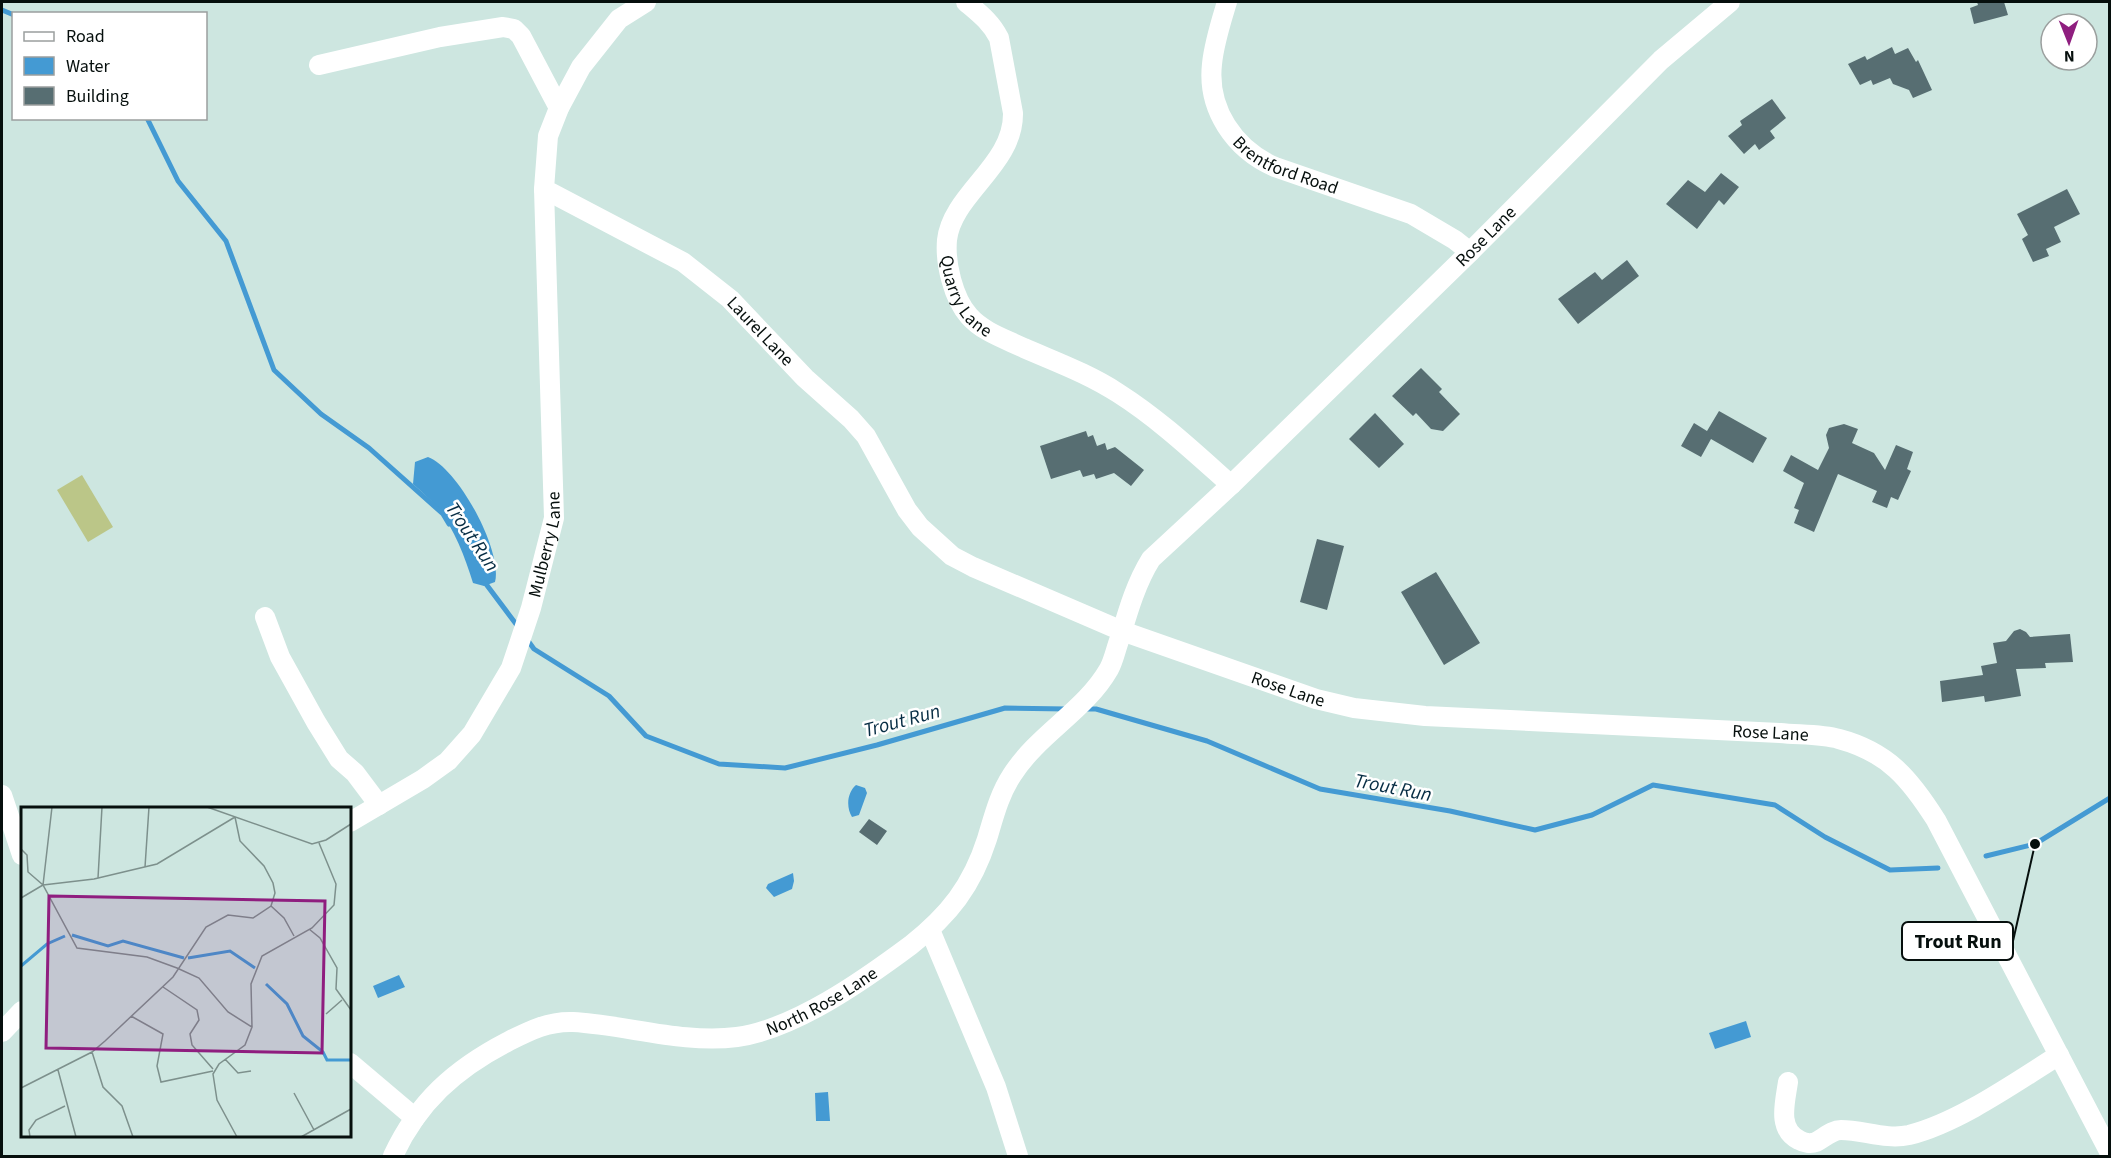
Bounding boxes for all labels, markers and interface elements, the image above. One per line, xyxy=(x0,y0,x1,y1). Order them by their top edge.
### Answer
legend xyxy=(12,12,207,120)
north arrow xyxy=(2039,12,2099,72)
text: Road xyxy=(66,24,105,49)
text: N xyxy=(2064,45,2075,67)
text: Water xyxy=(66,54,110,79)
text: Building xyxy=(66,84,129,109)
street label: Brentford Road xyxy=(1227,130,1342,200)
street label: Rose Lane xyxy=(1450,200,1522,272)
street label: Quarry Lane xyxy=(934,254,997,343)
street label: Laurel Lane xyxy=(721,291,800,371)
street label: Mulberry Lane xyxy=(522,491,567,600)
water label: Trout Run xyxy=(438,497,506,577)
street label: Rose Lane xyxy=(1248,665,1327,713)
water label: Trout Run xyxy=(860,697,944,745)
street label: Rose Lane xyxy=(1732,718,1809,747)
water label: Trout Run xyxy=(1352,767,1434,809)
inset map xyxy=(21,807,351,1137)
callout: Trout Run xyxy=(1902,922,2013,960)
text: Trout Run xyxy=(1914,928,2002,956)
street label: North Rose Lane xyxy=(763,961,882,1042)

